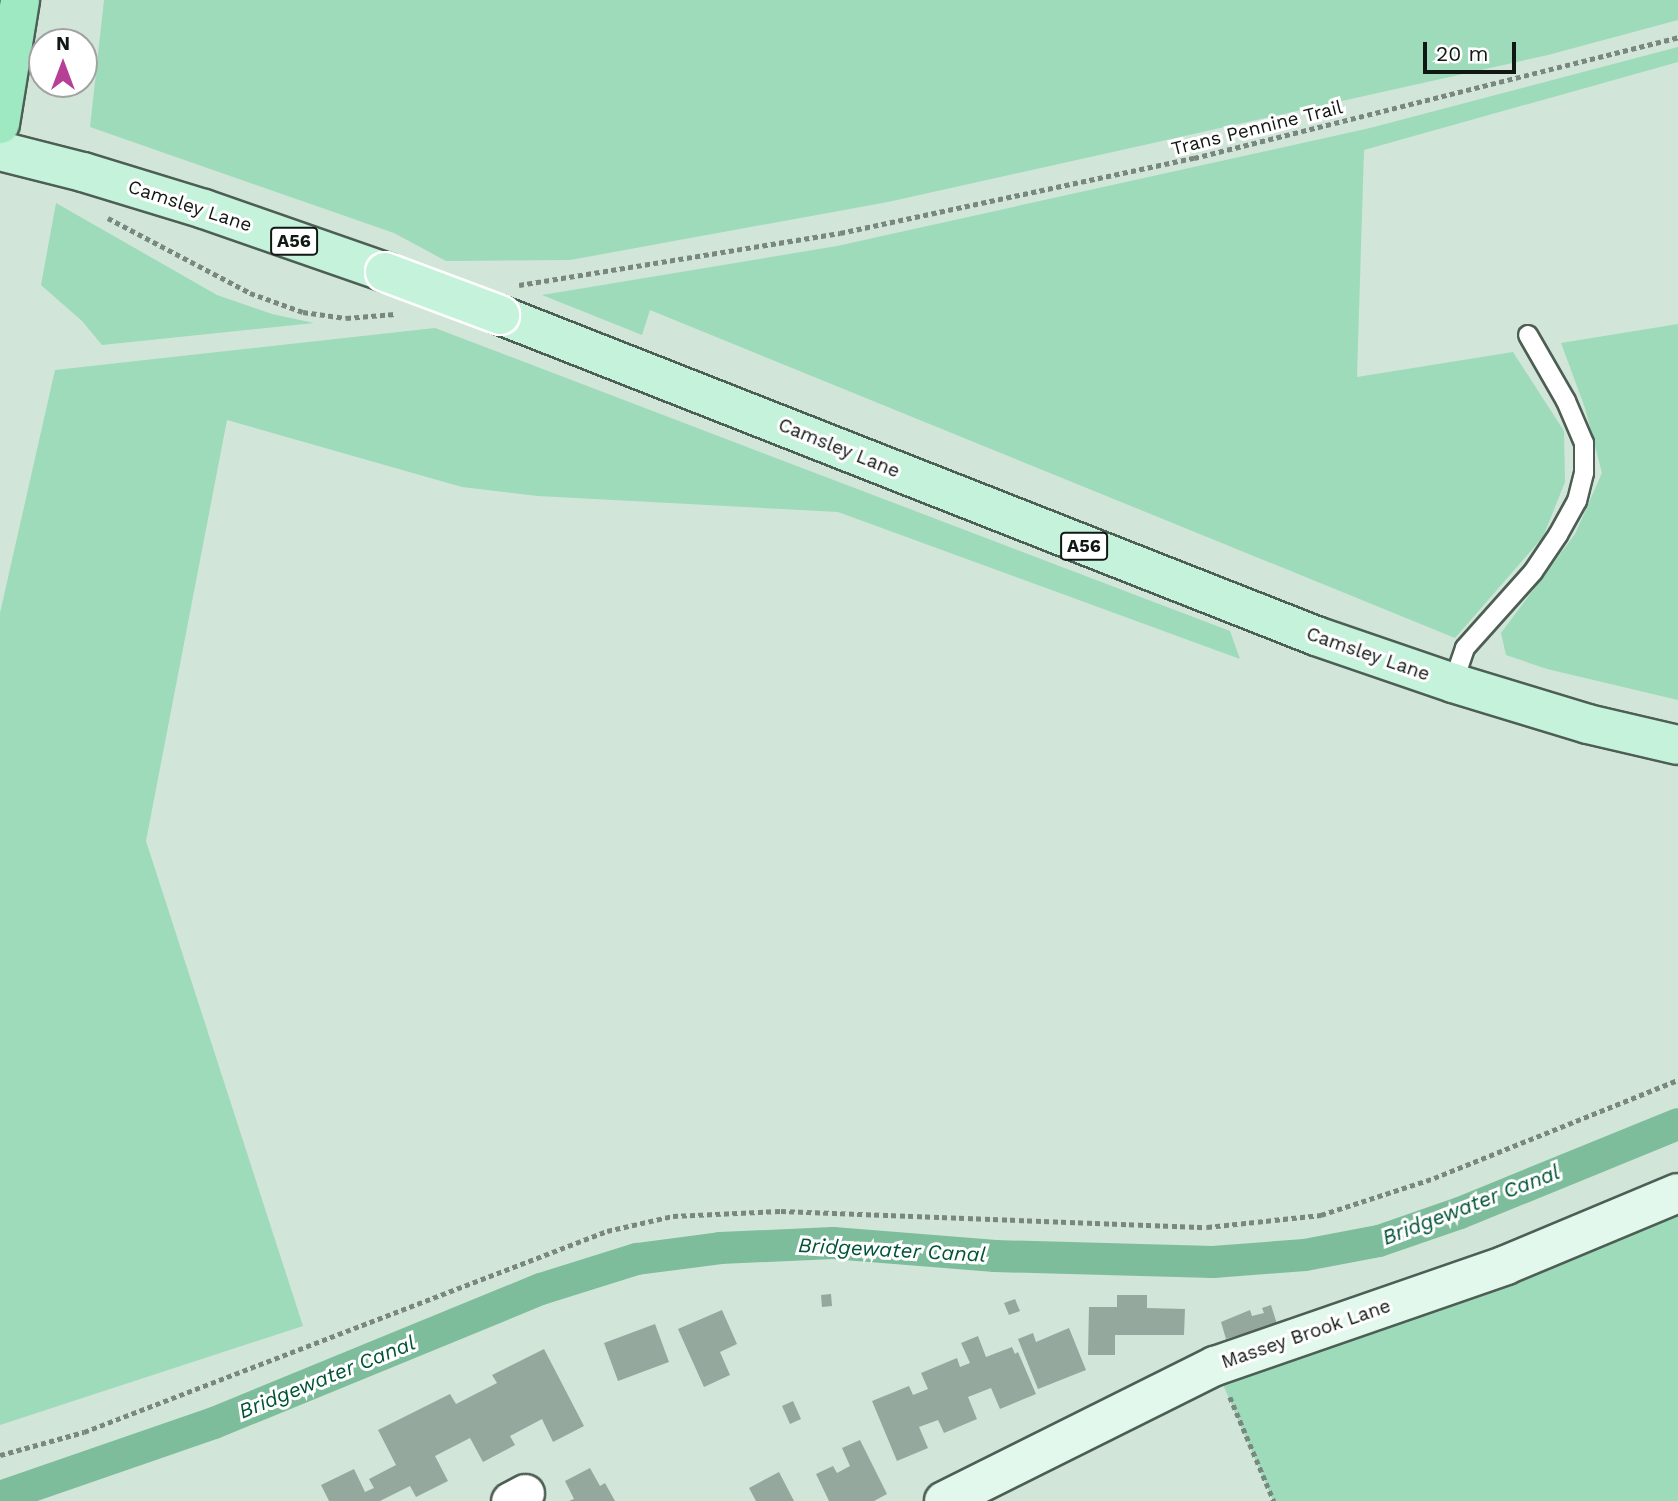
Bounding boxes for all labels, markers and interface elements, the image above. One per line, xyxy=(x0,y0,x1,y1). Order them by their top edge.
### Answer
north arrow xyxy=(28,28,98,98)
scale bar xyxy=(1426,28,1519,72)
text: N xyxy=(56,32,70,55)
text: 20 m xyxy=(1436,41,1488,66)
street label: Trans Pennine Trail xyxy=(1169,96,1345,160)
street label: Camsley Lane xyxy=(125,175,255,237)
road number: A56 xyxy=(270,227,318,256)
street label: Camsley Lane xyxy=(775,413,903,483)
road number: A56 xyxy=(1060,532,1108,560)
street label: Camsley Lane xyxy=(1303,622,1433,686)
water label: Bridgewater Canal xyxy=(1378,1159,1564,1251)
water label: Bridgewater Canal xyxy=(797,1232,987,1268)
street label: Massey Brook Lane xyxy=(1218,1294,1394,1374)
water label: Bridgewater Canal xyxy=(235,1330,419,1424)

